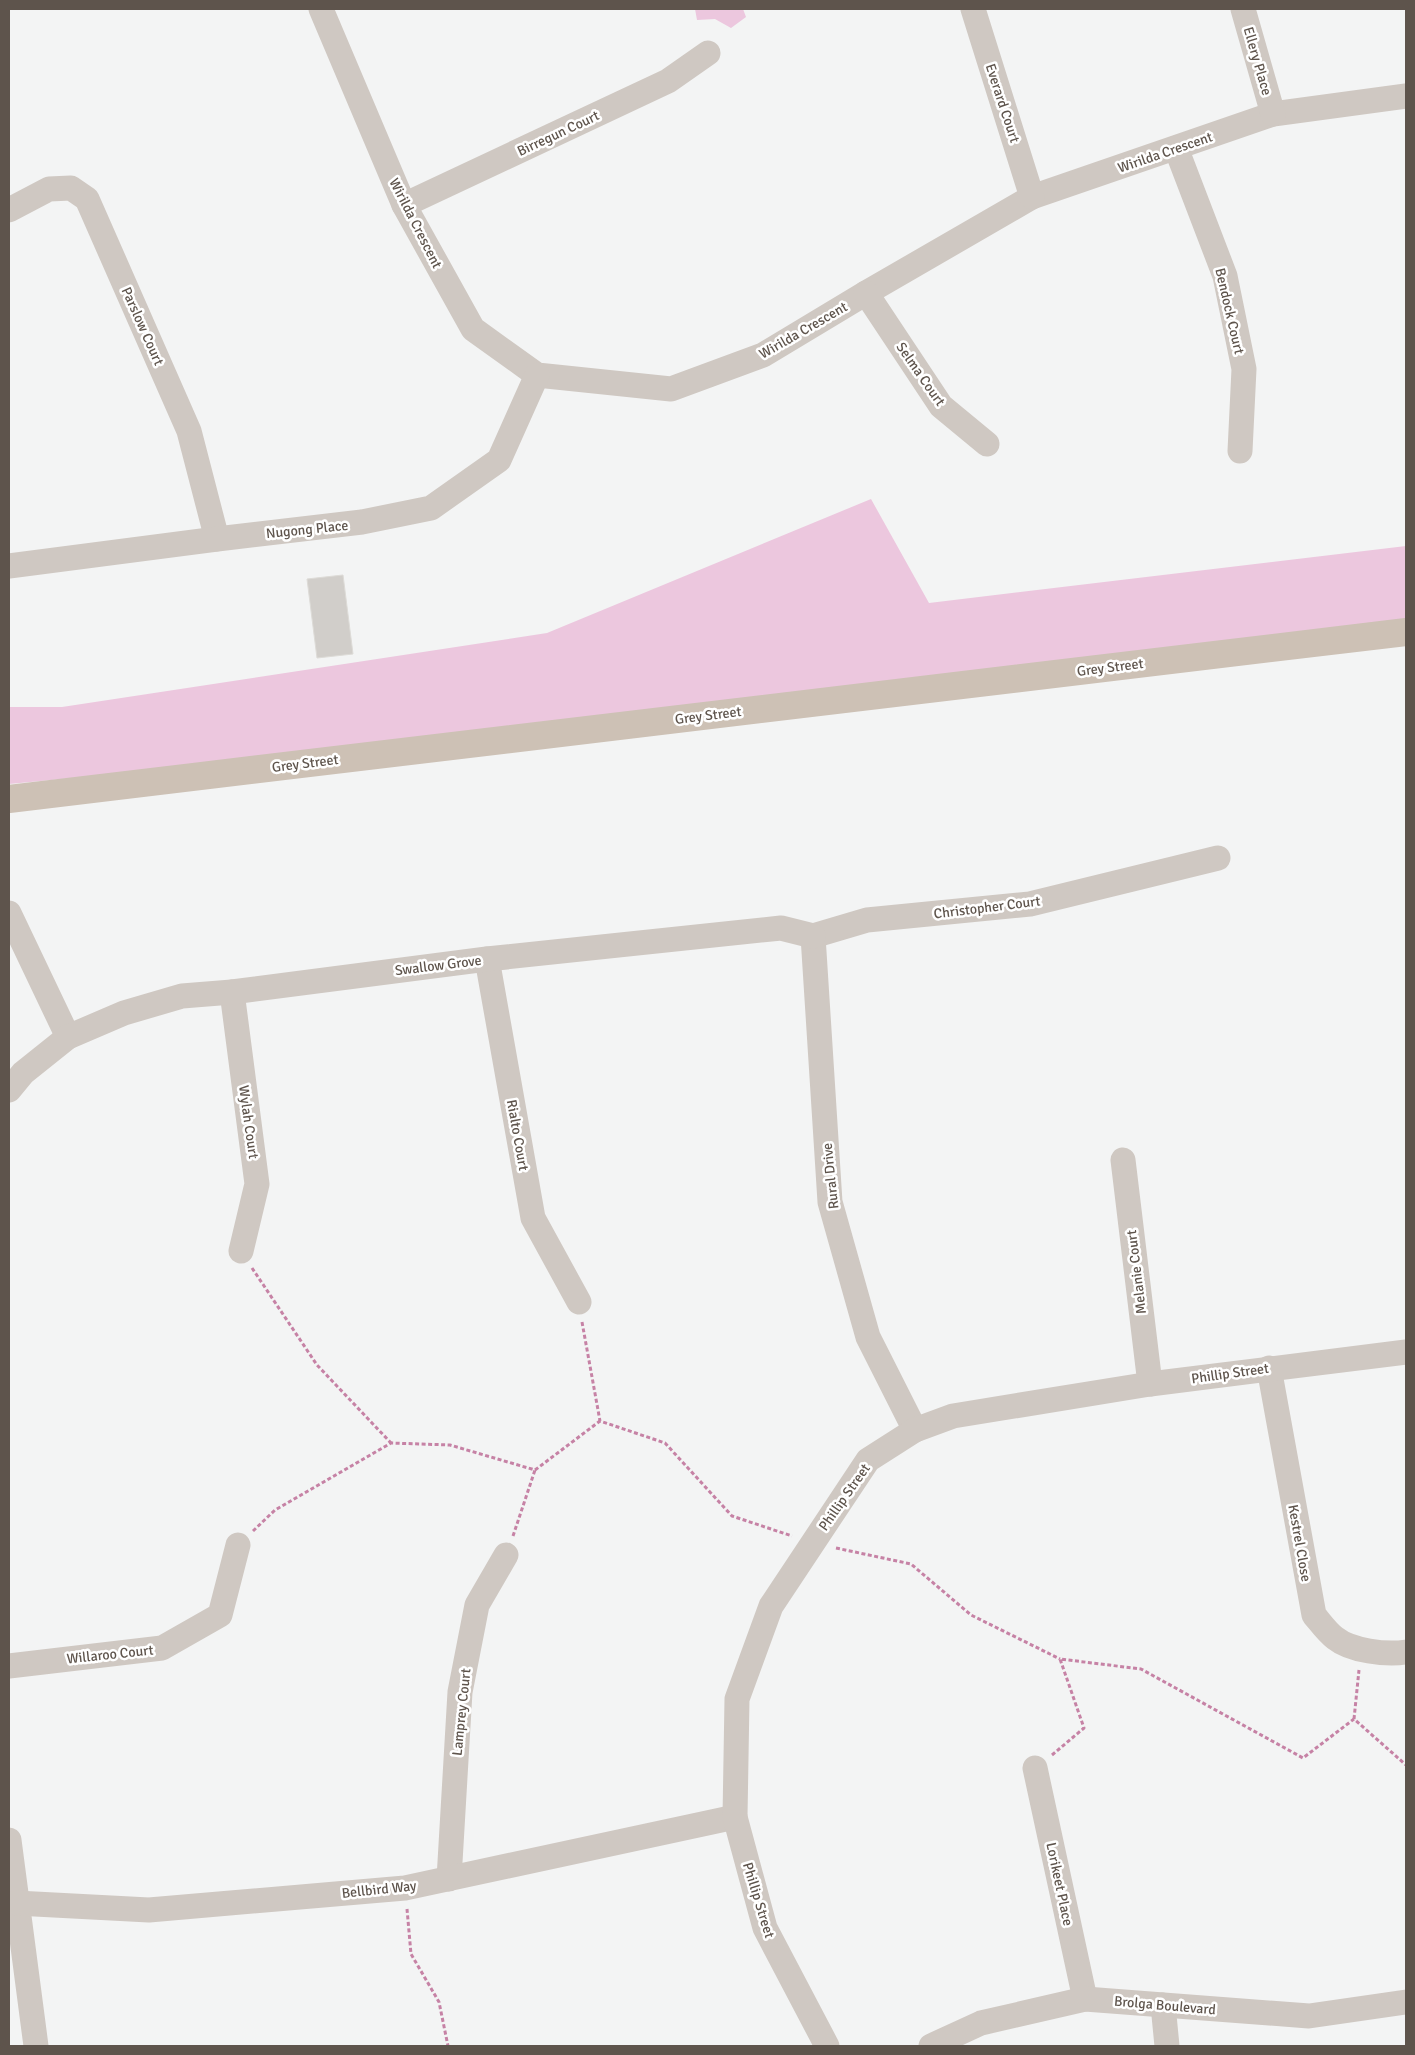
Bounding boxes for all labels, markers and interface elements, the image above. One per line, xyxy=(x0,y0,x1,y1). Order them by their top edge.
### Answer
street label: Ellery Place xyxy=(1240,25,1275,97)
street label: Everard Court xyxy=(982,61,1023,145)
street label: Birregun Court xyxy=(514,107,602,160)
street label: Wirilda Crescent xyxy=(1116,128,1215,177)
street label: Wirilda Crescent xyxy=(385,175,446,271)
street label: Bendock Court xyxy=(1211,266,1248,356)
street label: Parslow Court xyxy=(118,284,167,368)
street label: Wirilda Crescent xyxy=(756,298,850,363)
street label: Selma Court xyxy=(892,339,949,409)
street label: Nugong Place xyxy=(265,517,349,542)
street label: Grey Street xyxy=(1076,655,1144,680)
street label: Grey Street xyxy=(674,703,742,728)
street label: Grey Street xyxy=(271,751,339,776)
street label: Christopher Court xyxy=(933,893,1041,922)
street label: Swallow Grove xyxy=(394,952,482,979)
street label: Wylah Court xyxy=(235,1084,262,1160)
street label: Rialto Court xyxy=(503,1098,532,1172)
street label: Rural Drive xyxy=(819,1142,842,1210)
street label: Melanie Court xyxy=(1123,1229,1150,1315)
street label: Phillip Street xyxy=(1190,1360,1270,1387)
street label: Phillip Street xyxy=(815,1460,874,1534)
street label: Kestrel Close xyxy=(1284,1503,1315,1583)
street label: Willaroo Court xyxy=(66,1641,154,1668)
street label: Lamprey Court xyxy=(448,1667,475,1757)
street label: Lorikeet Place xyxy=(1042,1841,1077,1927)
street label: Phillip Street xyxy=(739,1860,778,1940)
street label: Bellbird Way xyxy=(341,1877,418,1902)
street label: Brolga Boulevard xyxy=(1113,1993,1217,2018)

